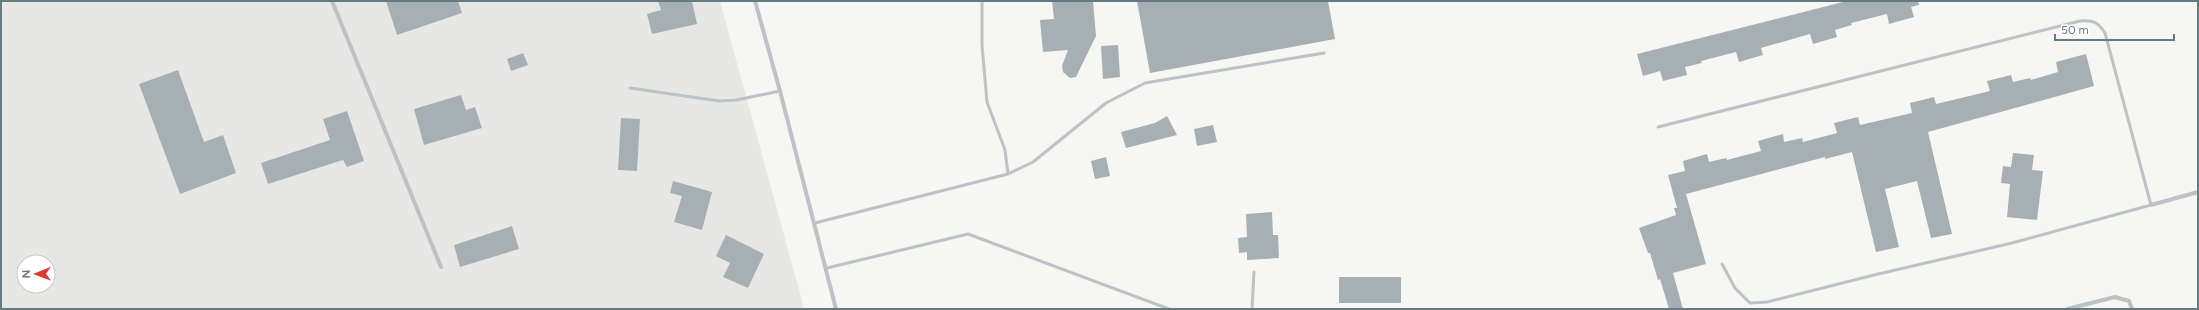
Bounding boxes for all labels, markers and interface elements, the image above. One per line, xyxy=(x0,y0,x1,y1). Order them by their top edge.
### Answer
scale bar xyxy=(2055,16,2174,42)
text: 50 m xyxy=(2061,23,2089,37)
north arrow xyxy=(16,254,56,294)
text: N xyxy=(20,270,33,279)

